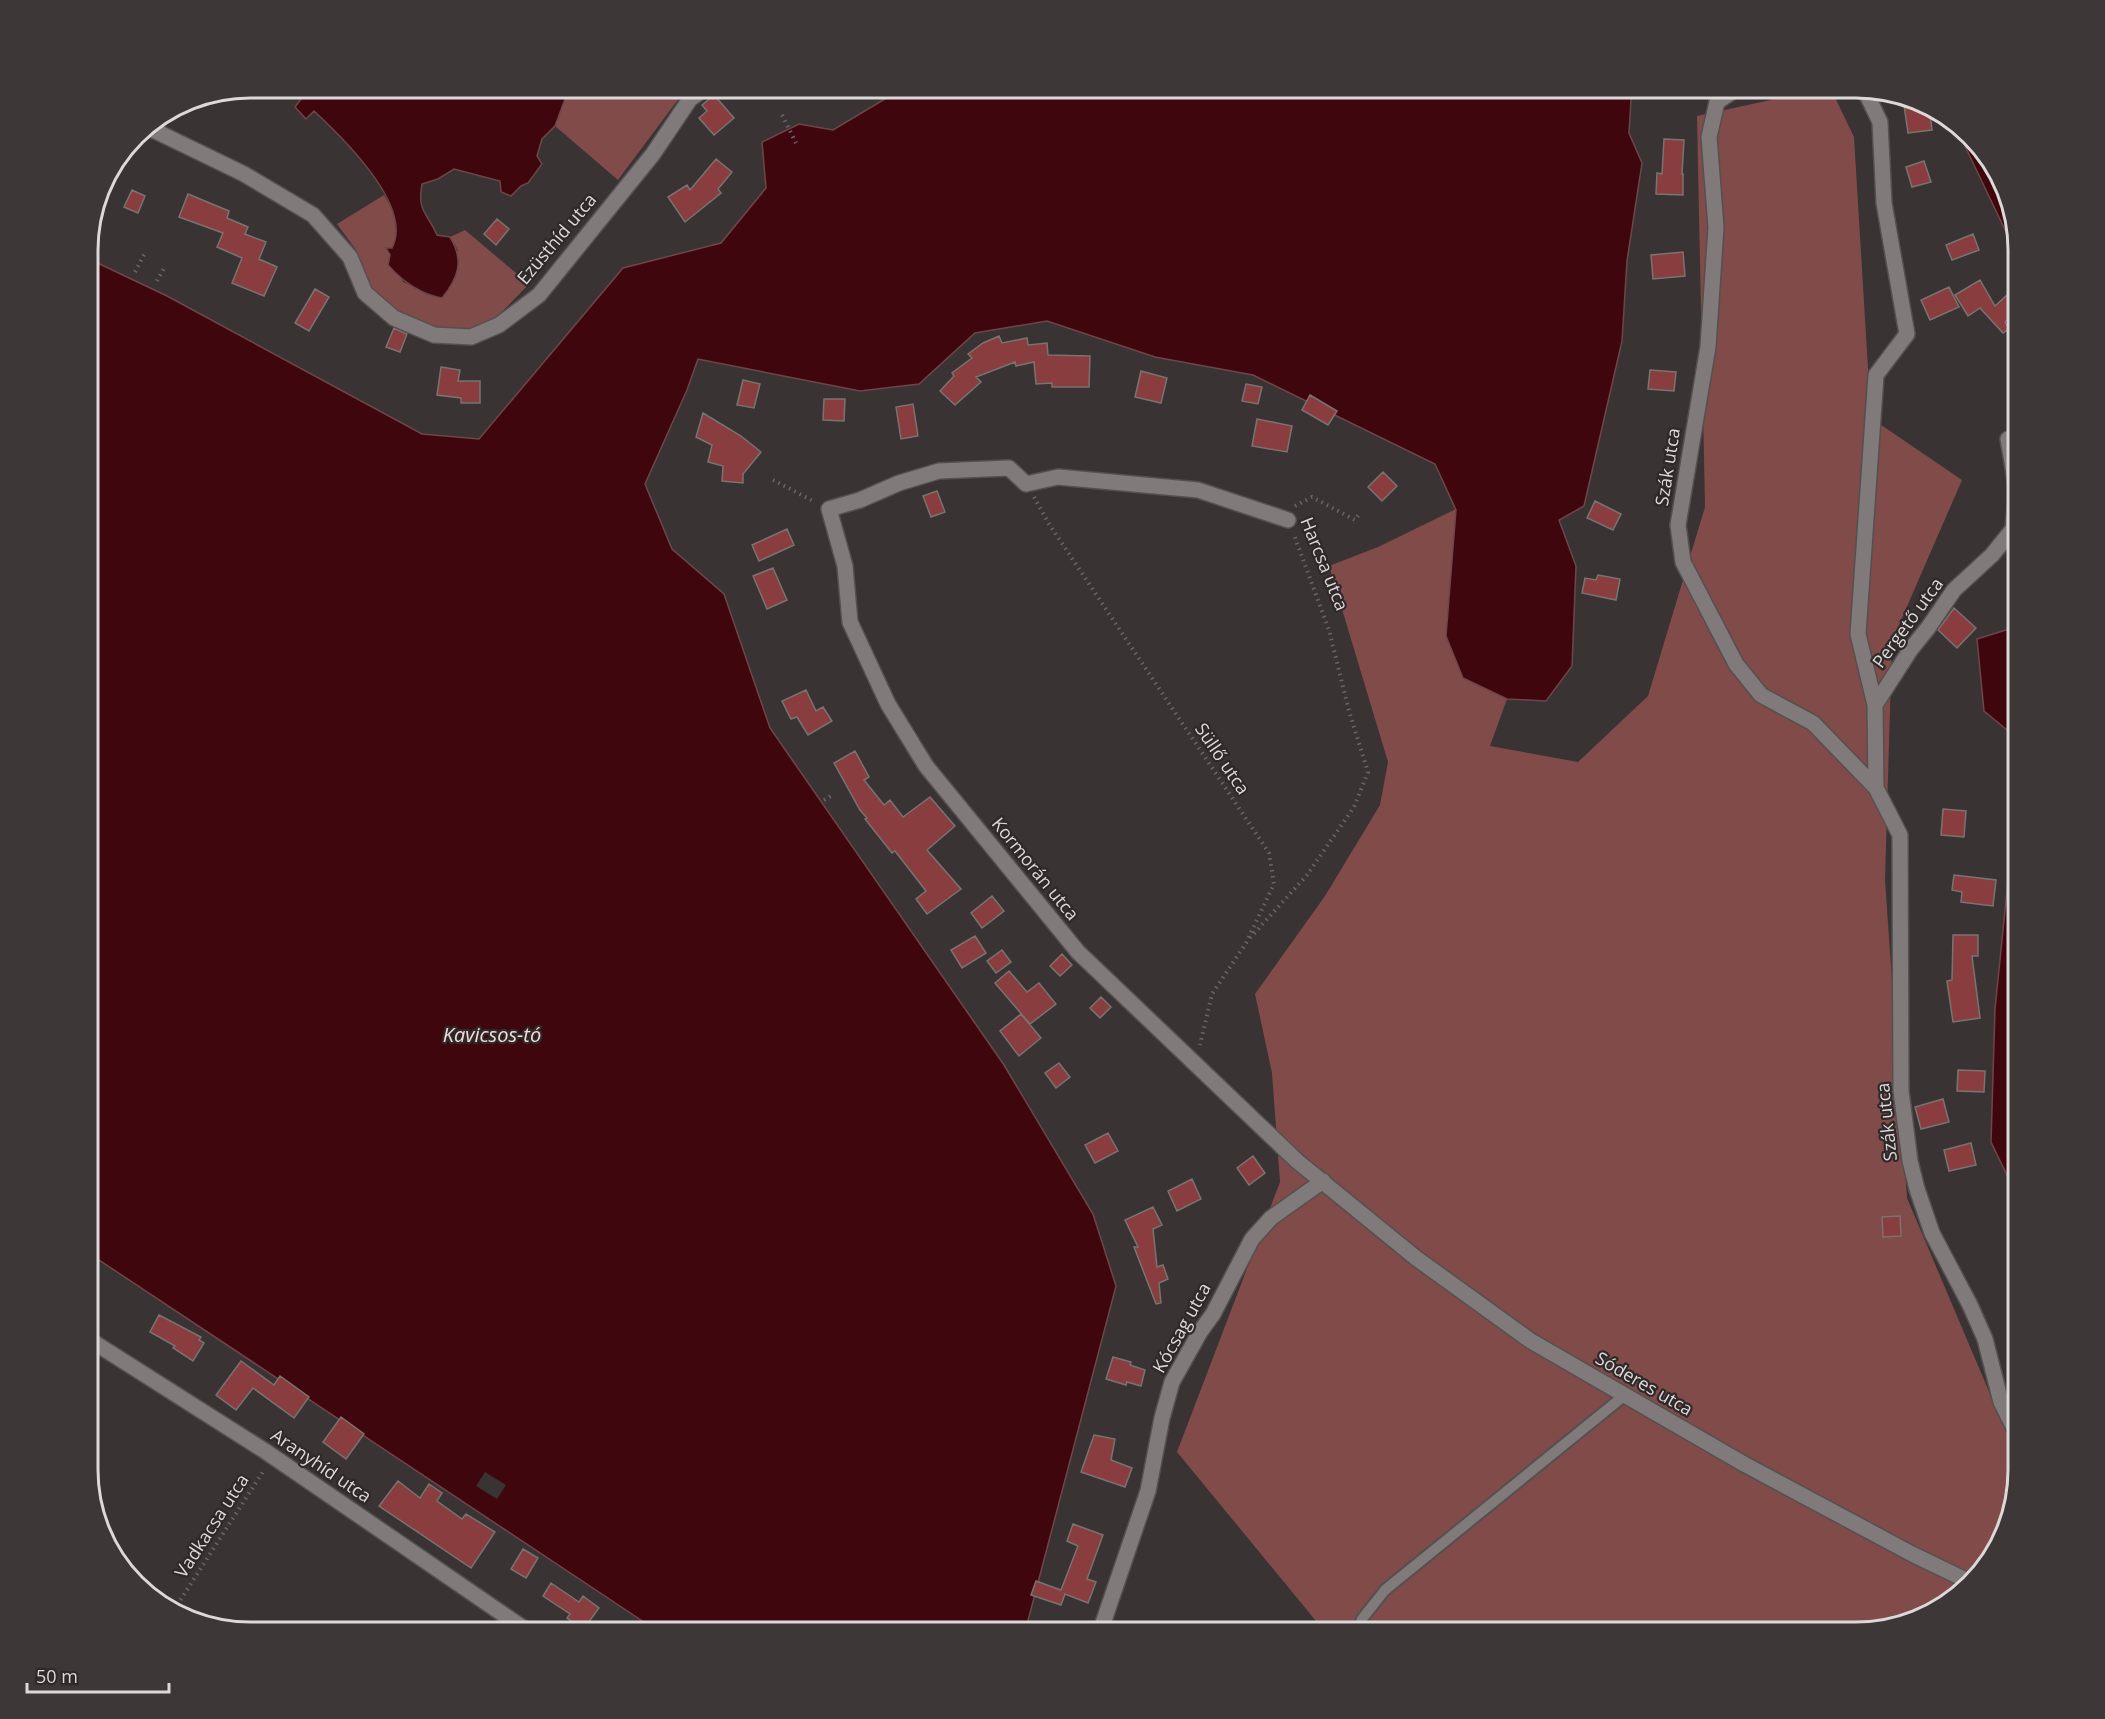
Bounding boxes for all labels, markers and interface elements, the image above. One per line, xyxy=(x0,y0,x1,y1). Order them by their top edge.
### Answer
street label: Ezüsthíd utca xyxy=(511,188,601,289)
street label: Szák utca xyxy=(1649,426,1685,508)
street label: Harcsa utca xyxy=(1295,513,1355,614)
street label: Pergető utca xyxy=(1866,572,1948,672)
street label: Süllő utca xyxy=(1190,718,1256,799)
street label: Kormorán utca xyxy=(987,812,1085,925)
water label: Kavicsos-tó xyxy=(443,1021,541,1048)
street label: Szák utca xyxy=(1870,1082,1902,1162)
street label: Kócsag utca xyxy=(1146,1278,1216,1377)
street label: Sóderes utca xyxy=(1591,1346,1698,1421)
street label: Aranyhíd utca xyxy=(267,1423,376,1508)
street label: Vadkacsa utca xyxy=(169,1469,254,1582)
scale bar xyxy=(27,1656,170,1694)
text: 50 m xyxy=(36,1664,78,1688)

